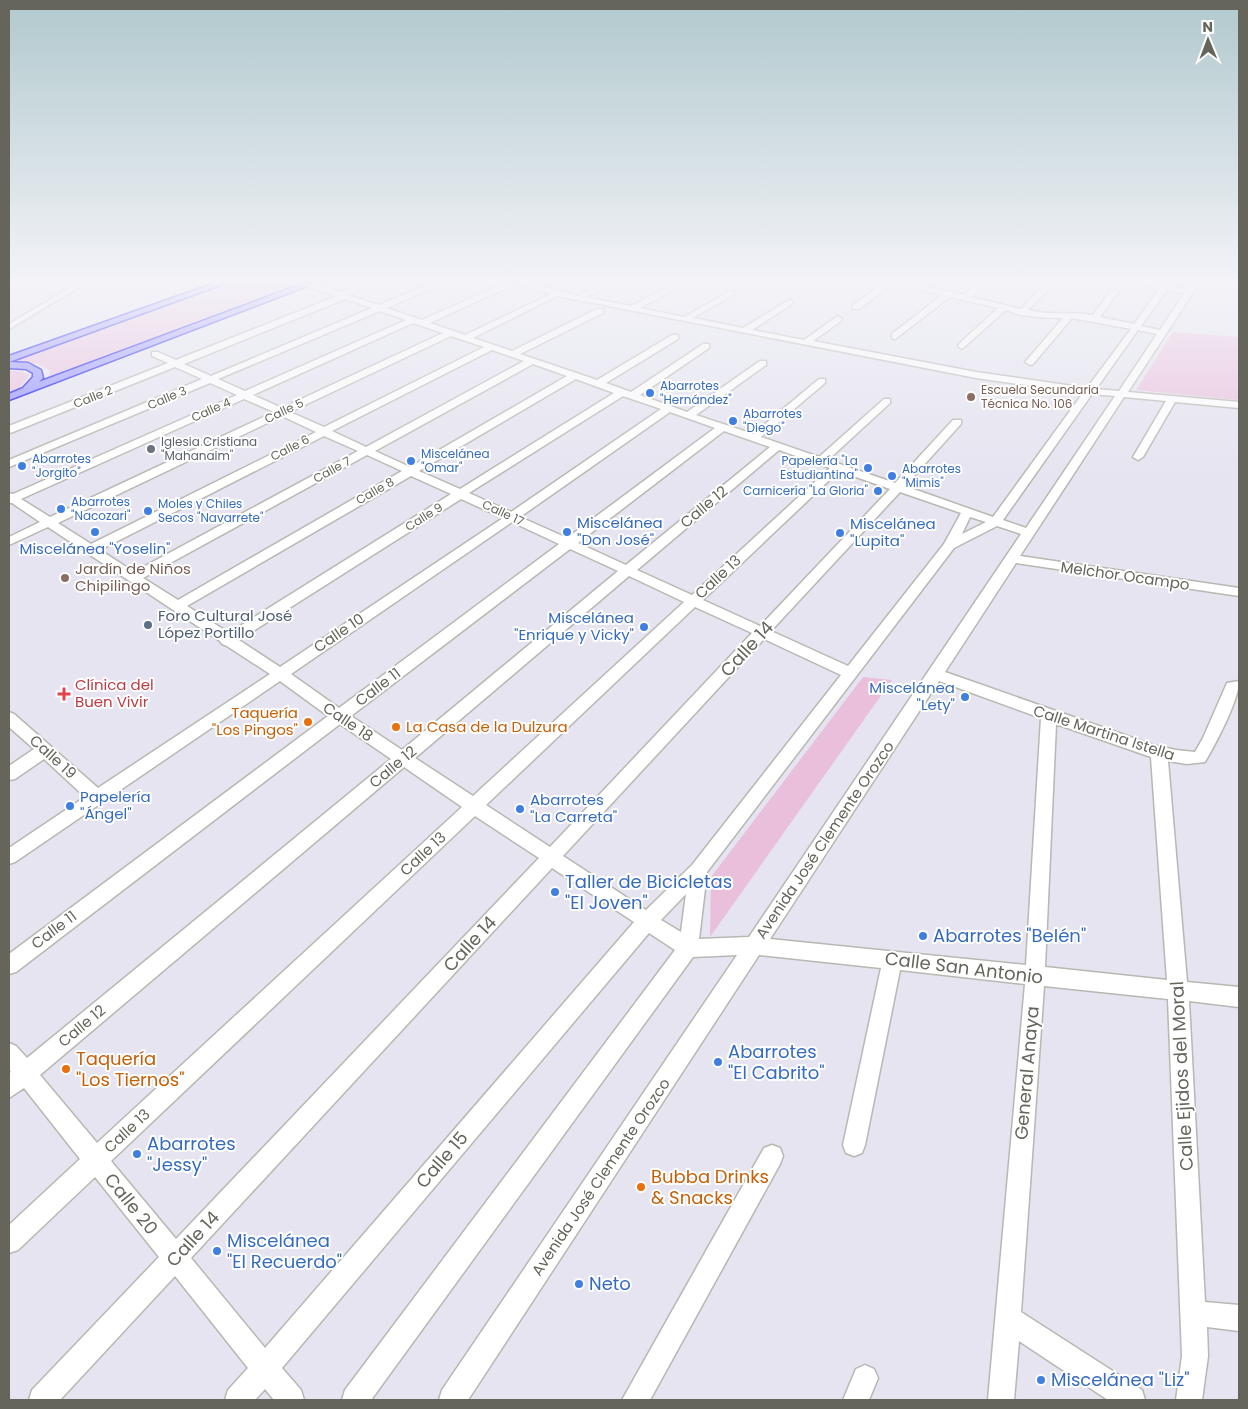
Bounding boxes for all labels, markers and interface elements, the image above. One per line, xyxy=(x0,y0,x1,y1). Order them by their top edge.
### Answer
north arrow xyxy=(1183,15,1233,65)
text: N xyxy=(1202,17,1213,37)
place label: Abarrotes "Hernández" xyxy=(660,377,732,408)
street label: Calle 2 xyxy=(71,381,115,412)
place label: Escuela Secundaria Técnica No. 106 xyxy=(981,381,1099,412)
street label: Calle 3 xyxy=(145,382,189,413)
marker: Abarrotes "Hernández" xyxy=(644,387,656,399)
marker: Escuela Secundaria Técnica No. 106 xyxy=(965,391,977,403)
street label: Calle 4 xyxy=(188,393,234,426)
street label: Calle 5 xyxy=(261,394,306,427)
place label: Abarrotes "Diego" xyxy=(743,405,802,436)
marker: Abarrotes "Diego" xyxy=(727,415,739,427)
street label: Calle 6 xyxy=(267,431,312,465)
place label: Iglesia Cristiana "Mahanaim" xyxy=(161,433,257,464)
marker: Iglesia Cristiana "Mahanaim" xyxy=(145,443,157,455)
place label: Miscelánea "Omar" xyxy=(421,445,490,476)
place label: Abarrotes "Jorgito" xyxy=(32,450,91,481)
street label: Calle 7 xyxy=(310,452,354,487)
place label: Papelería "La Estudiantina" xyxy=(780,452,858,483)
marker: Miscelánea "Omar" xyxy=(405,455,417,467)
marker: Abarrotes "Jorgito" xyxy=(16,460,28,472)
place label: Abarrotes "Mimis" xyxy=(902,460,961,491)
marker: Papelería "La Estudiantina" xyxy=(862,462,874,474)
marker: Abarrotes "Mimis" xyxy=(886,470,898,482)
street label: Calle 8 xyxy=(353,473,397,508)
street label: Calle 12 xyxy=(676,481,732,533)
place label: Carnicería "La Gloria" xyxy=(743,482,868,499)
marker: Carnicería "La Gloria" xyxy=(872,485,884,497)
place label: Abarrotes "Nacozari" xyxy=(71,493,131,524)
place label: Moles y Chiles Secos "Navarrete" xyxy=(158,495,264,526)
street label: Calle 17 xyxy=(480,495,527,530)
street label: Calle 9 xyxy=(402,498,446,535)
marker: Abarrotes "Nacozari" xyxy=(55,503,67,515)
marker: Moles y Chiles Secos "Navarrete" xyxy=(142,505,154,517)
place label: Miscelánea "Don José" xyxy=(577,512,663,550)
place label: Miscelánea "Lupita" xyxy=(850,513,936,551)
marker: Miscelánea "Yoselin" xyxy=(89,526,101,538)
marker: Miscelánea "Don José" xyxy=(561,526,573,538)
marker: Miscelánea "Lupita" xyxy=(834,527,846,539)
place label: Miscelánea "Yoselin" xyxy=(20,538,170,559)
street label: Calle 13 xyxy=(690,550,745,603)
street label: Melchor Ocampo xyxy=(1059,556,1191,595)
place label: Jardín de Niños Chipilingo xyxy=(75,558,191,596)
marker: Jardín de Niños Chipilingo xyxy=(59,572,71,584)
place label: Foro Cultural José López Portillo xyxy=(158,605,292,643)
place label: Miscelánea "Enrique y Vicky" xyxy=(514,607,634,645)
street label: Calle 10 xyxy=(309,608,368,657)
street label: Calle 14 xyxy=(714,615,779,682)
marker: Foro Cultural José López Portillo xyxy=(142,619,154,631)
marker: Miscelánea "Enrique y Vicky" xyxy=(638,621,650,633)
street label: Calle 11 xyxy=(351,663,405,711)
place label: Clínica del Buen Vivir xyxy=(75,674,154,712)
place label: Miscelánea "Lety" xyxy=(869,677,955,715)
marker: Clínica del Buen Vivir xyxy=(57,687,71,701)
marker: Miscelánea "Lety" xyxy=(959,691,971,703)
street label: Calle 18 xyxy=(319,697,378,746)
street label: Calle Martina Istella xyxy=(1031,700,1178,765)
place label: Taquería "Los Pingos" xyxy=(212,702,298,740)
marker: Taquería "Los Pingos" xyxy=(302,716,314,728)
place label: La Casa de la Dulzura xyxy=(406,716,568,737)
marker: La Casa de la Dulzura xyxy=(390,721,402,733)
street label: Calle 19 xyxy=(25,730,81,783)
street label: Avenida José Clemente Orozco xyxy=(750,737,899,943)
street label: Calle 12 xyxy=(365,741,421,793)
place label: Papelería "Ángel" xyxy=(80,786,151,824)
place label: Abarrotes "La Carreta" xyxy=(530,789,617,827)
marker: Papelería "Ángel" xyxy=(64,800,76,812)
marker: Abarrotes "La Carreta" xyxy=(514,803,526,815)
street label: Calle 13 xyxy=(395,827,450,880)
place label: Taller de Bicicletas "El Joven" xyxy=(565,869,732,915)
marker: Taller de Bicicletas "El Joven" xyxy=(549,886,561,898)
street label: Calle 11 xyxy=(27,906,81,954)
street label: Calle 14 xyxy=(437,910,502,977)
place label: Abarrotes "Belén" xyxy=(933,923,1086,948)
marker: Abarrotes "Belén" xyxy=(917,930,929,942)
street label: Calle San Antonio xyxy=(884,945,1045,990)
street label: Calle Ejidos del Moral xyxy=(1164,981,1199,1171)
street label: Calle 12 xyxy=(54,1000,110,1052)
street label: General Anaya xyxy=(1008,1005,1045,1141)
place label: Abarrotes "El Cabrito" xyxy=(728,1039,824,1085)
place label: Taquería "Los Tiernos" xyxy=(76,1046,185,1092)
marker: Abarrotes "El Cabrito" xyxy=(712,1056,724,1068)
marker: Taquería "Los Tiernos" xyxy=(60,1063,72,1075)
street label: Avenida José Clemente Orozco xyxy=(526,1074,675,1280)
street label: Calle 13 xyxy=(99,1104,154,1157)
street label: Calle 15 xyxy=(410,1126,473,1194)
place label: Abarrotes "Jessy" xyxy=(147,1131,236,1177)
marker: Abarrotes "Jessy" xyxy=(131,1148,143,1160)
place label: Bubba Drinks & Snacks xyxy=(651,1164,769,1210)
street label: Calle 20 xyxy=(99,1168,164,1240)
marker: Bubba Drinks & Snacks xyxy=(635,1181,647,1193)
street label: Calle 14 xyxy=(160,1205,225,1272)
place label: Miscelánea "El Recuerdo" xyxy=(227,1228,342,1274)
marker: Miscelánea "El Recuerdo" xyxy=(211,1245,223,1257)
place label: Neto xyxy=(589,1271,631,1296)
marker: Neto xyxy=(573,1278,585,1290)
place label: Miscelánea "Liz" xyxy=(1051,1367,1190,1392)
marker: Miscelánea "Liz" xyxy=(1035,1374,1047,1386)

